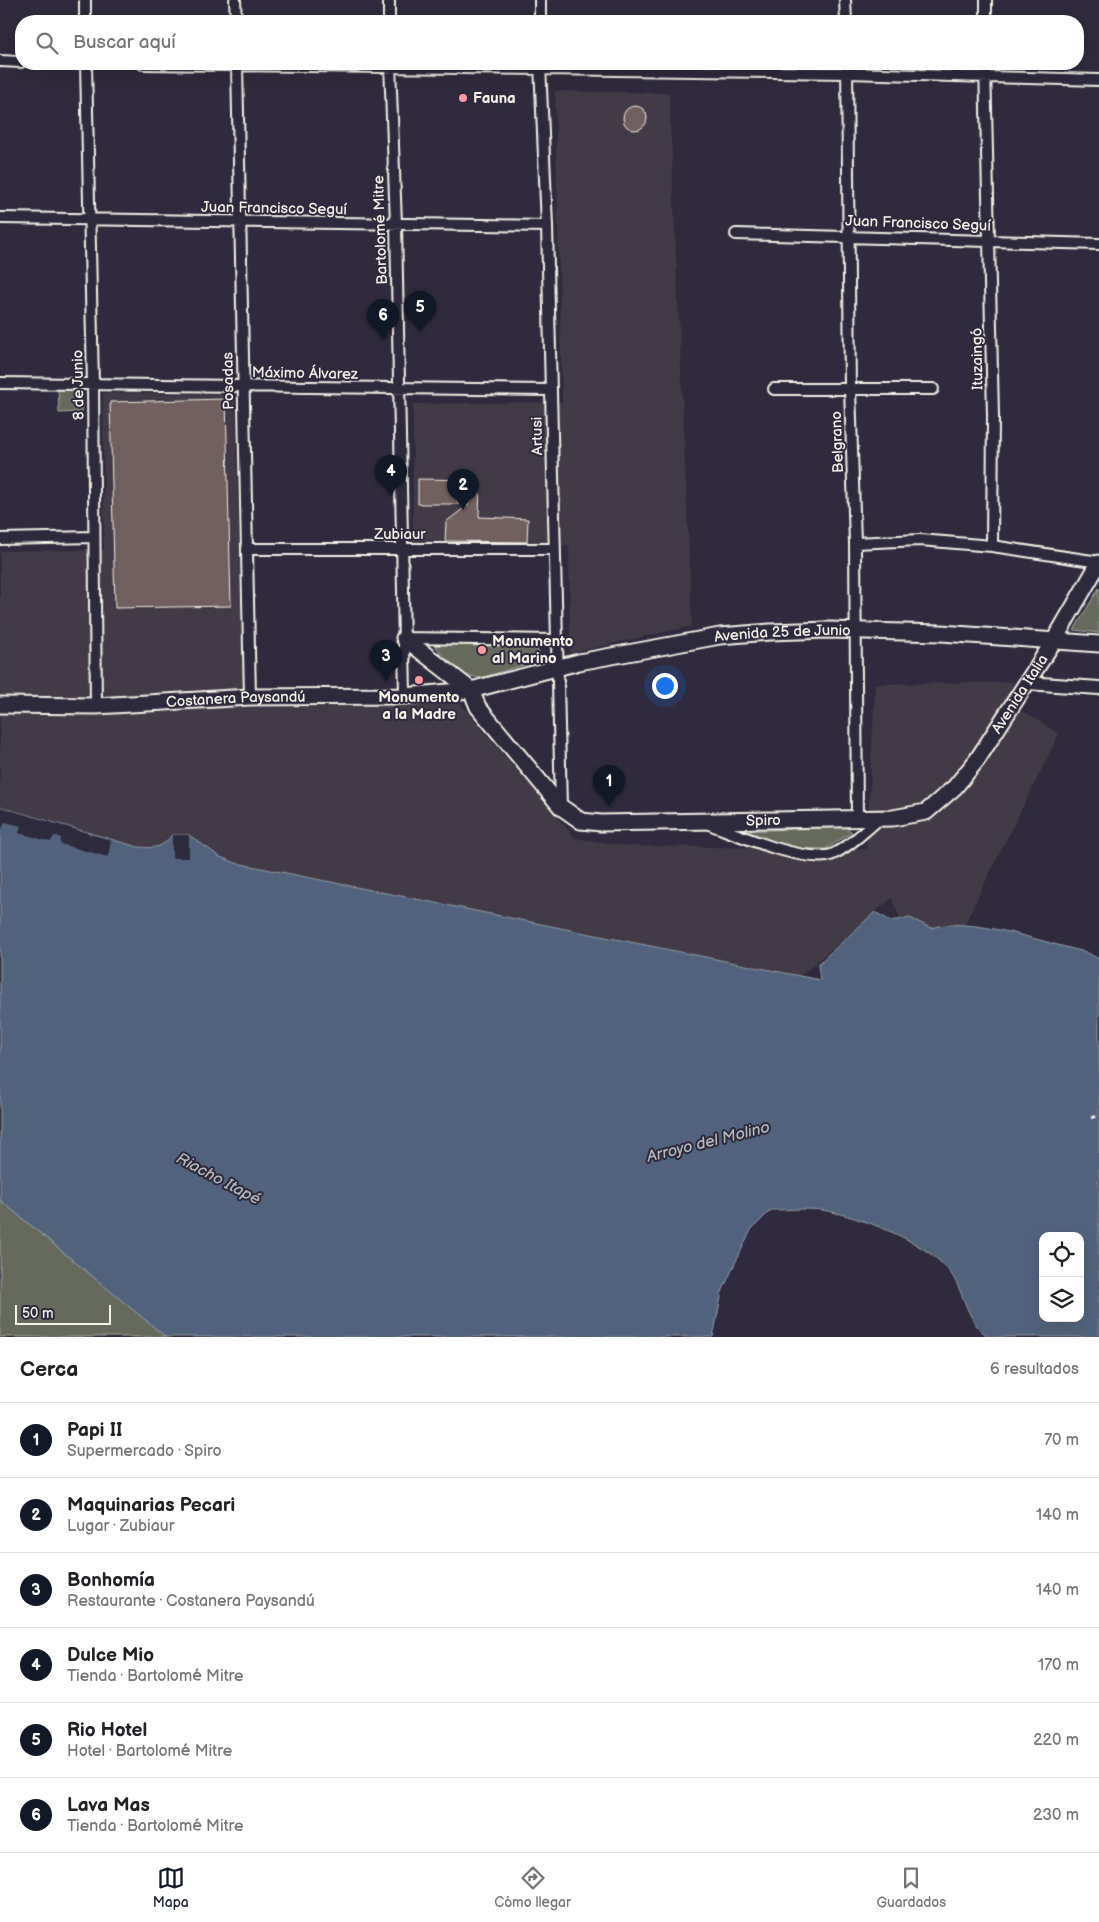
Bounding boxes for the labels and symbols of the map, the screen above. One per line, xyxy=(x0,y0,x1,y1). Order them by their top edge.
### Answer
place label: Fauna xyxy=(473,89,516,108)
marker: Fauna xyxy=(457,92,469,104)
street label: Bartolomé Mitre xyxy=(369,175,392,285)
street label: Juan Francisco Seguí xyxy=(201,198,348,219)
street label: Juan Francisco Seguí xyxy=(845,211,992,236)
pin: 5 xyxy=(404,291,436,332)
pin: 6 xyxy=(367,299,399,340)
street label: Ituzaingó xyxy=(967,328,988,390)
street label: 8 de Junio xyxy=(68,350,89,420)
street label: Posadas xyxy=(218,351,239,410)
street label: Máximo Álvarez xyxy=(252,363,359,384)
street label: Belgrano xyxy=(827,411,848,473)
street label: Artusi xyxy=(528,417,547,455)
pin: 4 xyxy=(375,455,407,496)
pin: 2 xyxy=(447,469,479,510)
street label: Zubiaur xyxy=(373,525,426,544)
street label: Avenida 25 de Junio xyxy=(713,621,851,647)
place label: Monumento al Marino xyxy=(492,632,574,668)
pin: 3 xyxy=(370,640,402,681)
marker: Monumento al Marino xyxy=(476,644,488,656)
street label: Avenida Italia xyxy=(988,651,1053,737)
your location xyxy=(652,673,678,699)
marker: Monumento a la Madre xyxy=(413,674,425,686)
street label: Costanera Paysandú xyxy=(166,688,306,712)
place label: Monumento a la Madre xyxy=(378,688,460,724)
pin: 1 xyxy=(593,765,625,806)
street label: Spiro xyxy=(746,811,781,831)
water label: Arroyo del Molino xyxy=(644,1118,772,1167)
water label: Riacho Itapé xyxy=(173,1149,264,1209)
scale bar xyxy=(15,1302,111,1325)

